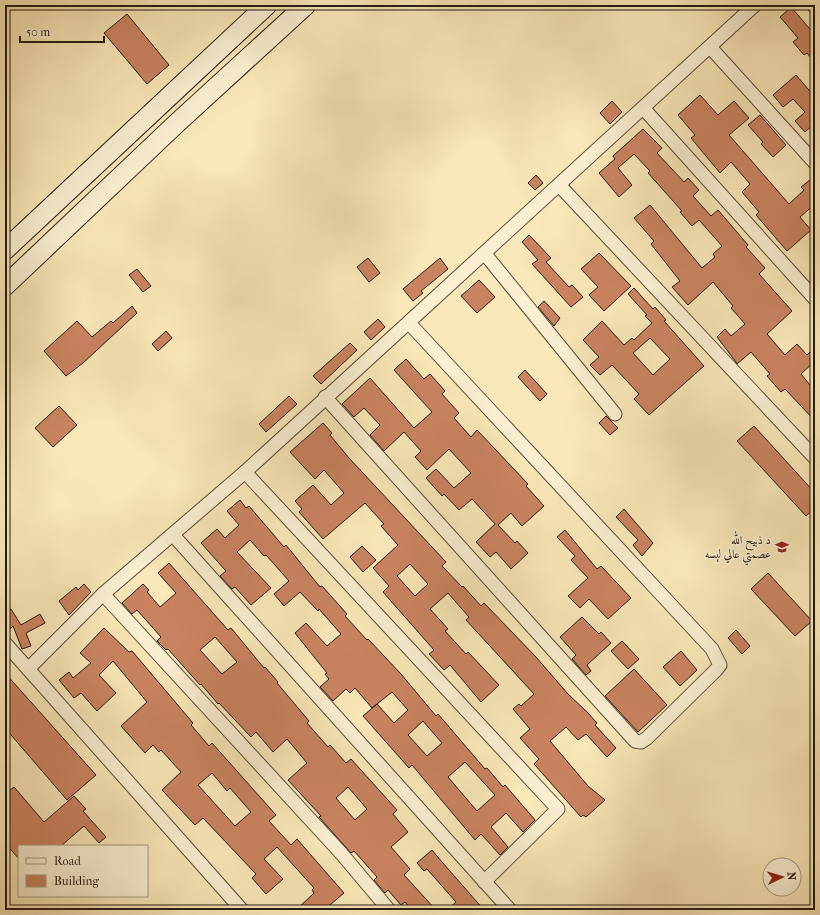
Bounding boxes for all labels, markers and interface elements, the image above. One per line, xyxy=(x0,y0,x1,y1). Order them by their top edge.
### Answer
scale bar xyxy=(20,18,104,44)
text: 50 m xyxy=(26,25,50,39)
place label: د ذبیح الله عصمتي عالي لېسه xyxy=(705,530,771,566)
school or university icon: د ذبیح الله عصمتي عالي لېسه xyxy=(774,539,790,555)
legend xyxy=(18,845,148,897)
text: Road xyxy=(54,854,81,868)
north arrow xyxy=(762,857,802,897)
text: N xyxy=(785,871,798,882)
text: Building xyxy=(54,874,99,888)

